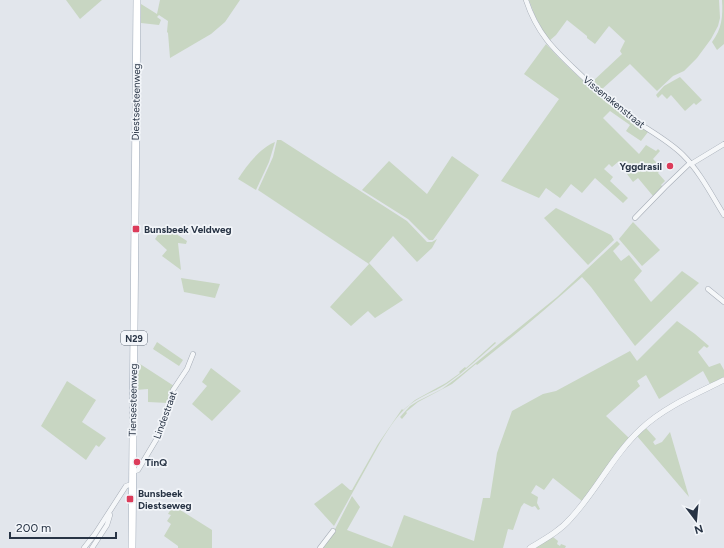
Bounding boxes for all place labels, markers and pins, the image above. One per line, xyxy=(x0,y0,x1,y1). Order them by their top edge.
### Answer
place label: Yggdrasil xyxy=(620,160,662,173)
marker: Yggdrasil xyxy=(665,161,675,171)
place label: Bunsbeek Veldweg xyxy=(144,223,231,236)
marker: Bunsbeek Veldweg xyxy=(131,224,141,234)
place label: TinQ xyxy=(145,456,167,469)
marker: TinQ xyxy=(132,457,142,467)
place label: Bunsbeek Diestseweg xyxy=(138,487,192,512)
marker: Bunsbeek Diestseweg xyxy=(125,494,135,504)

